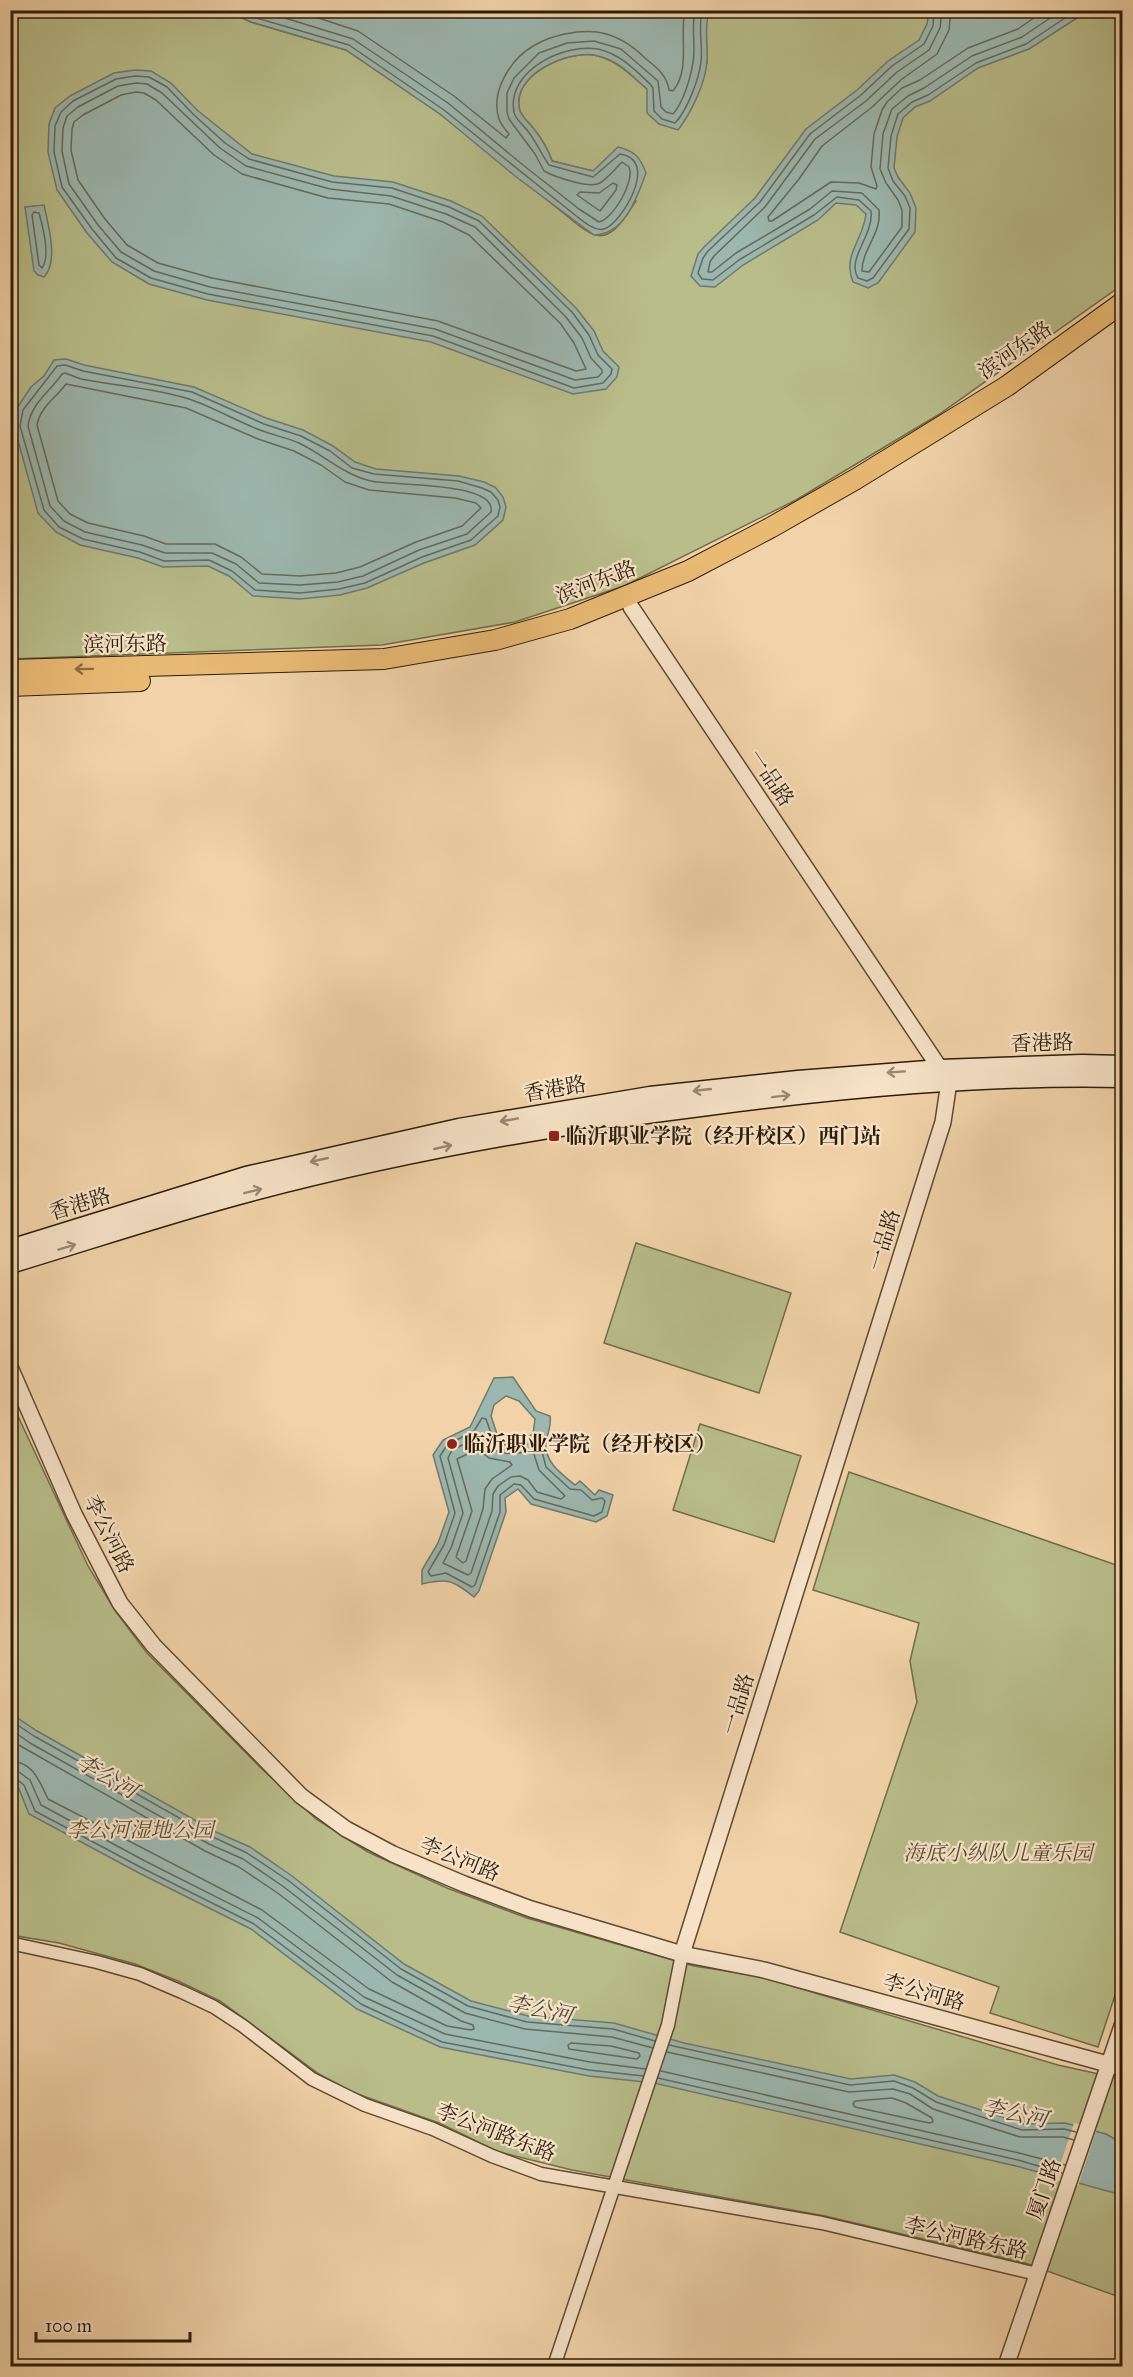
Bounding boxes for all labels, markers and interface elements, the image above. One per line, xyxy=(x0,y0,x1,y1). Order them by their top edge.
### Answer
street label: 滨河东路 xyxy=(973,315,1057,385)
street label: 滨河东路 xyxy=(552,555,640,609)
street label: 滨河东路 xyxy=(83,630,167,658)
one-way arrow xyxy=(74,663,94,675)
street label: 一品路 xyxy=(743,745,799,811)
street label: 香港路 xyxy=(1010,1029,1074,1057)
one-way arrow xyxy=(887,1067,907,1078)
street label: 香港路 xyxy=(522,1071,588,1107)
one-way arrow xyxy=(693,1085,713,1096)
one-way arrow xyxy=(771,1091,791,1102)
one-way arrow xyxy=(500,1114,520,1125)
place label: 临沂职业学院（经开校区）西门站 xyxy=(566,1123,881,1149)
marker: 临沂职业学院（经开校区）西门站 xyxy=(547,1129,561,1143)
one-way arrow xyxy=(433,1141,453,1152)
one-way arrow xyxy=(309,1154,328,1166)
street label: 香港路 xyxy=(46,1182,114,1226)
one-way arrow xyxy=(244,1185,263,1197)
street label: 一品路 xyxy=(862,1206,906,1274)
one-way arrow xyxy=(57,1241,76,1252)
place label: 临沂职业学院（经开校区） xyxy=(464,1431,716,1457)
marker: 临沂职业学院（经开校区） xyxy=(445,1437,459,1451)
street label: 李公河路 xyxy=(78,1491,140,1577)
street label: 一品路 xyxy=(716,1670,760,1738)
water label: 李公河 xyxy=(72,1748,146,1806)
park label: 李公河湿地公园 xyxy=(67,1817,216,1843)
street label: 李公河路 xyxy=(416,1831,504,1887)
park label: 海底小纵队儿童乐园 xyxy=(904,1840,1095,1866)
street label: 李公河路 xyxy=(880,1968,968,2016)
water label: 李公河 xyxy=(505,1989,579,2030)
water label: 李公河 xyxy=(980,2093,1054,2134)
street label: 李公河路东路 xyxy=(433,2097,559,2167)
street label: 厦门路 xyxy=(1021,2155,1067,2223)
street label: 李公河路东路 xyxy=(902,2211,1030,2265)
scale bar xyxy=(36,2305,190,2343)
text: 100 m xyxy=(45,2315,92,2337)

